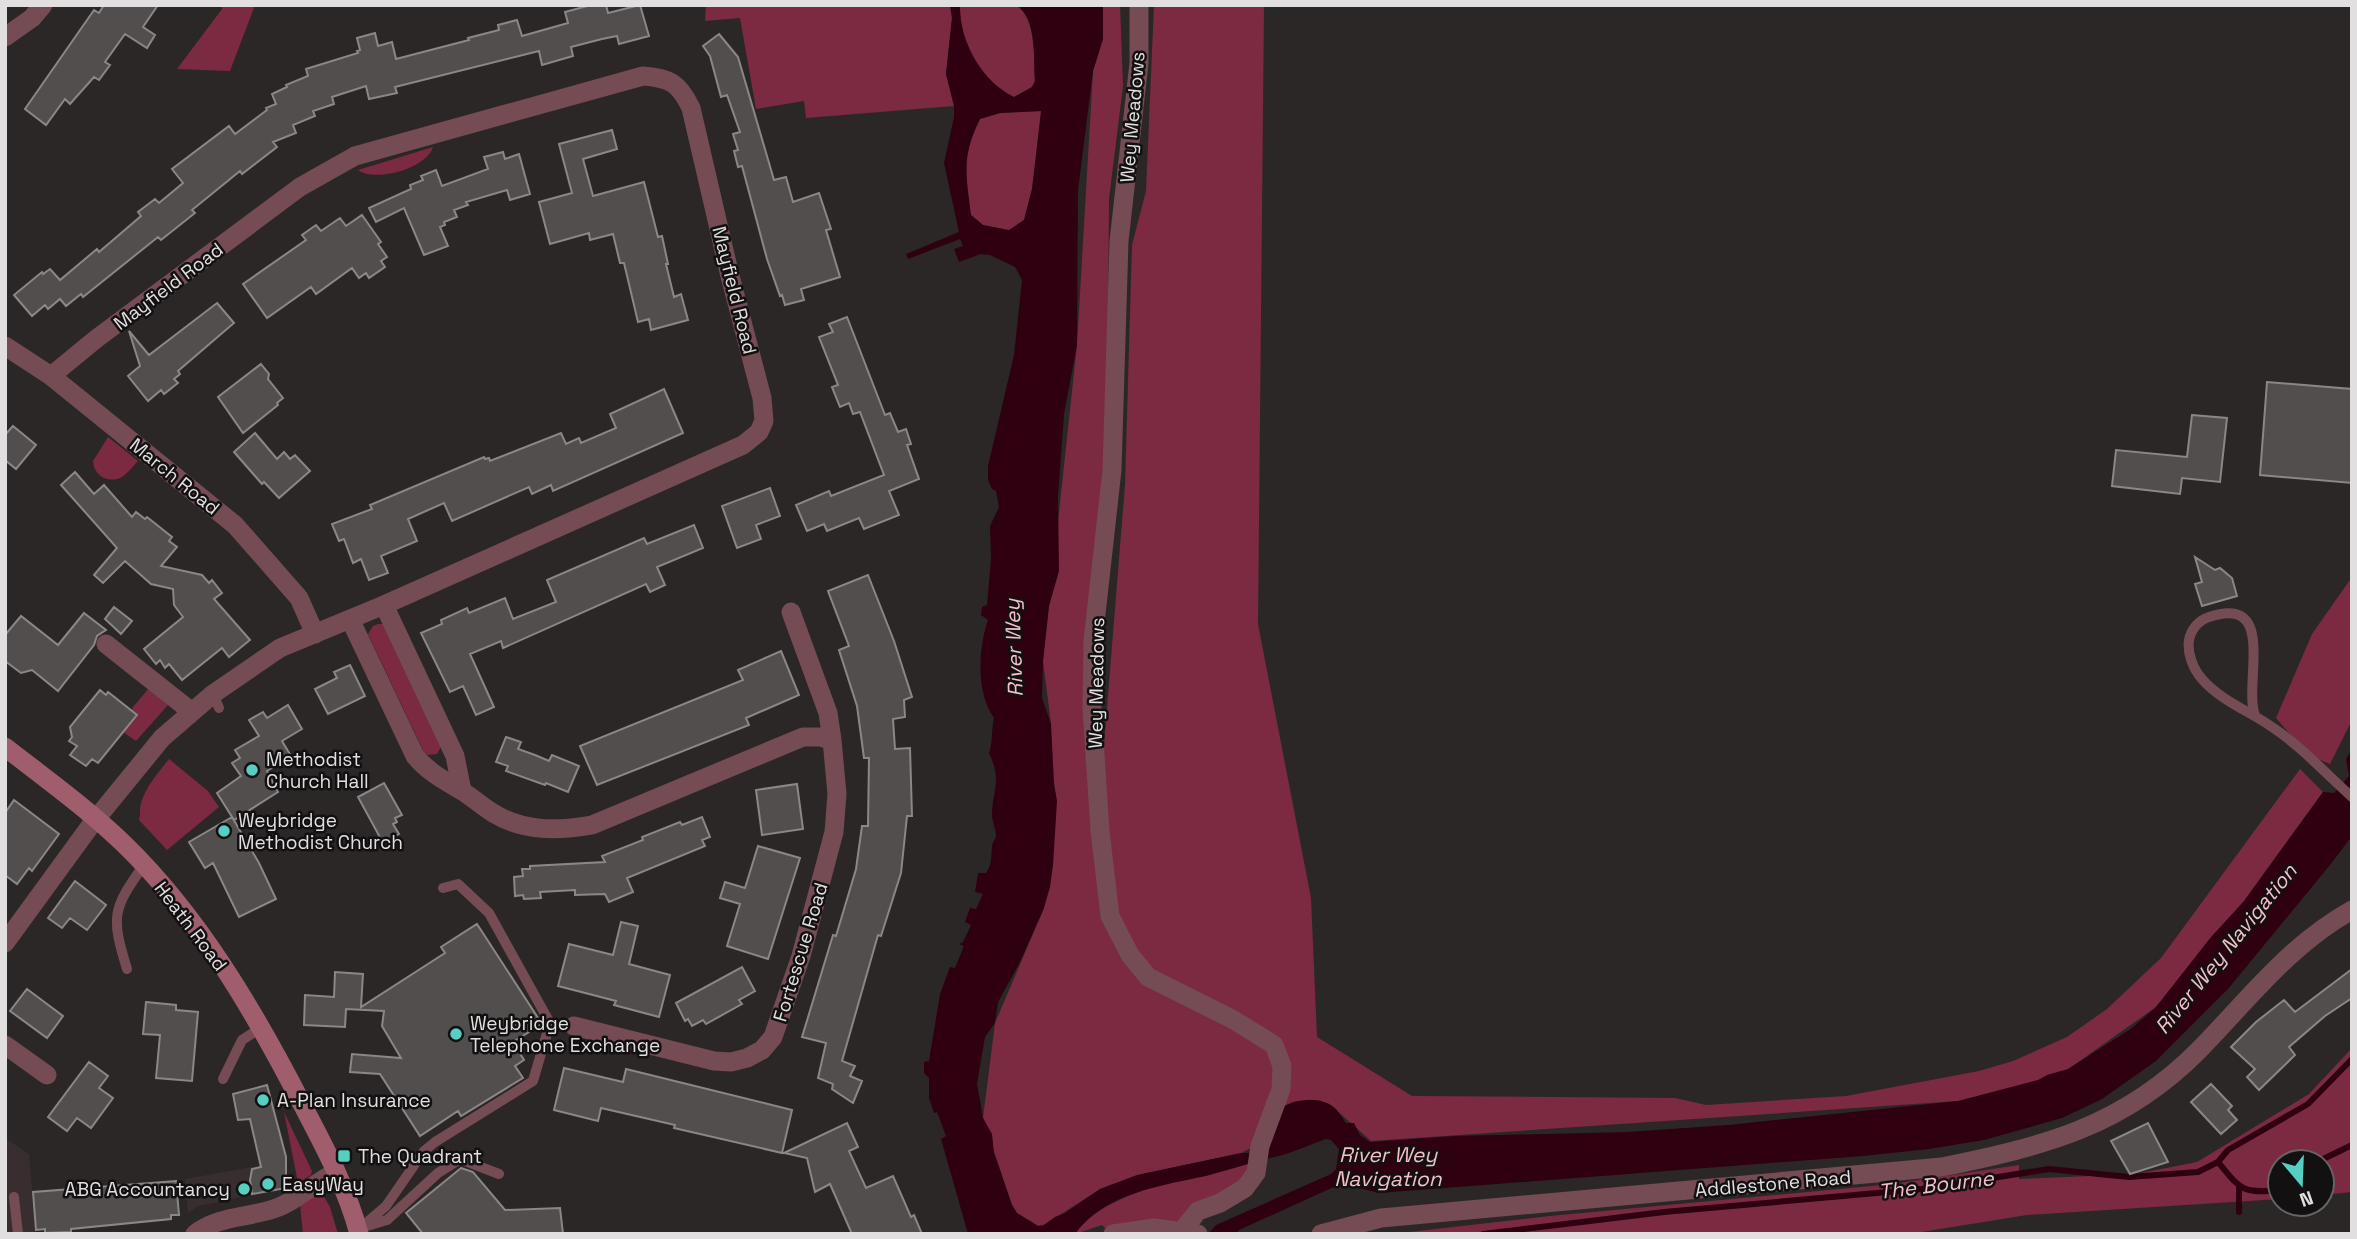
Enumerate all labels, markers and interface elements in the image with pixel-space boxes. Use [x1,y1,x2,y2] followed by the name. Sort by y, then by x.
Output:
[1114,51,1151,184] street label: Wey Meadows
[707,224,762,357] street label: Mayfield Road
[108,237,228,336] street label: Mayfield Road
[125,432,225,520] street label: March Road
[998,597,1029,698] water label: River Wey
[1083,617,1110,749] street label: Wey Meadows
[266,747,369,794] place label: Methodist Church Hall
[244,762,260,778] marker: Methodist Church Hall
[238,808,403,855] place label: Weybridge Methodist Church
[216,823,232,839] marker: Weybridge Methodist Church
[2149,857,2303,1039] water label: River Wey Navigation
[149,876,232,976] street label: Heath Road
[767,879,834,1025] street label: Fortescue Road
[470,1011,660,1058] place label: Weybridge Telephone Exchange
[448,1026,464,1042] marker: Weybridge Telephone Exchange
[277,1088,431,1113] place label: A-Plan Insurance
[255,1092,271,1108] marker: A-Plan Insurance
[1334,1141,1443,1192] water label: River Wey Navigation
[358,1144,482,1169] place label: The Quadrant
[336,1148,352,1164] marker: The Quadrant
[2266,1148,2336,1218] north arrow
[1694,1164,1852,1203] street label: Addlestone Road
[1877,1164,1997,1205] water label: The Bourne
[282,1172,364,1197] place label: EasyWay
[260,1176,276,1192] marker: EasyWay
[65,1177,230,1202] place label: ABG Accountancy
[236,1181,252,1197] marker: ABG Accountancy
[2296,1185,2316,1212] text: N

